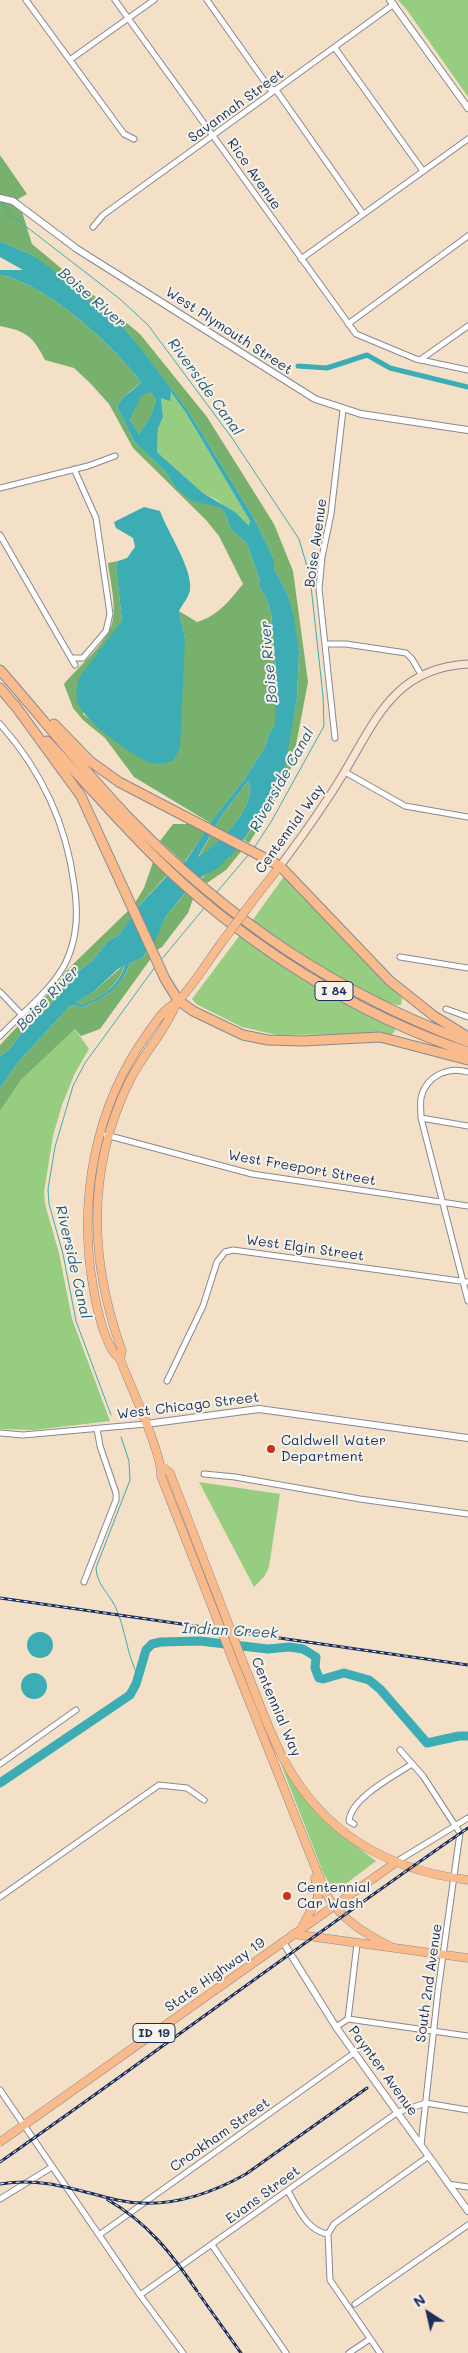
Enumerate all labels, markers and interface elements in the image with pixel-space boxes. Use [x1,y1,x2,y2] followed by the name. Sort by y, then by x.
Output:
[185,66,287,146] street label: Savannah Street
[223,135,285,213] street label: Rice Avenue
[55,264,129,332] water label: Boise River
[162,284,296,378] street label: West Plymouth Street
[164,335,246,439] water label: Riverside Canal
[301,497,331,589] street label: Boise Avenue
[256,620,282,704] water label: Boise River
[246,725,318,835] water label: Riverside Canal
[252,781,328,877] street label: Centennial Way
[13,962,83,1034] water label: Boise River
[315,981,353,1000] road number: I 84
[227,1147,377,1189] street label: West Freeport Street
[51,1204,95,1320] water label: Riverside Canal
[245,1231,365,1265] street label: West Elgin Street
[116,1389,260,1423] street label: West Chicago Street
[281,1433,386,1465] place label: Caldwell Water Department
[265,1443,277,1455] marker: Caldwell Water Department
[181,1619,279,1643] water label: Indian Creek
[248,1655,304,1759] street label: Centennial Way
[297,1880,370,1912] place label: Centennial Car Wash
[281,1890,293,1902] marker: Centennial Car Wash
[412,1923,446,2043] street label: South 2nd Avenue
[162,1934,268,2016] street label: State Highway 19
[345,2023,421,2119] street label: Paynter Avenue
[133,2024,175,2042] road number: ID 19
[167,2094,273,2176] street label: Crookham Street
[223,2162,303,2228] street label: Evans Street
[403,2288,453,2338] north arrow
[409,2289,429,2311] text: N

